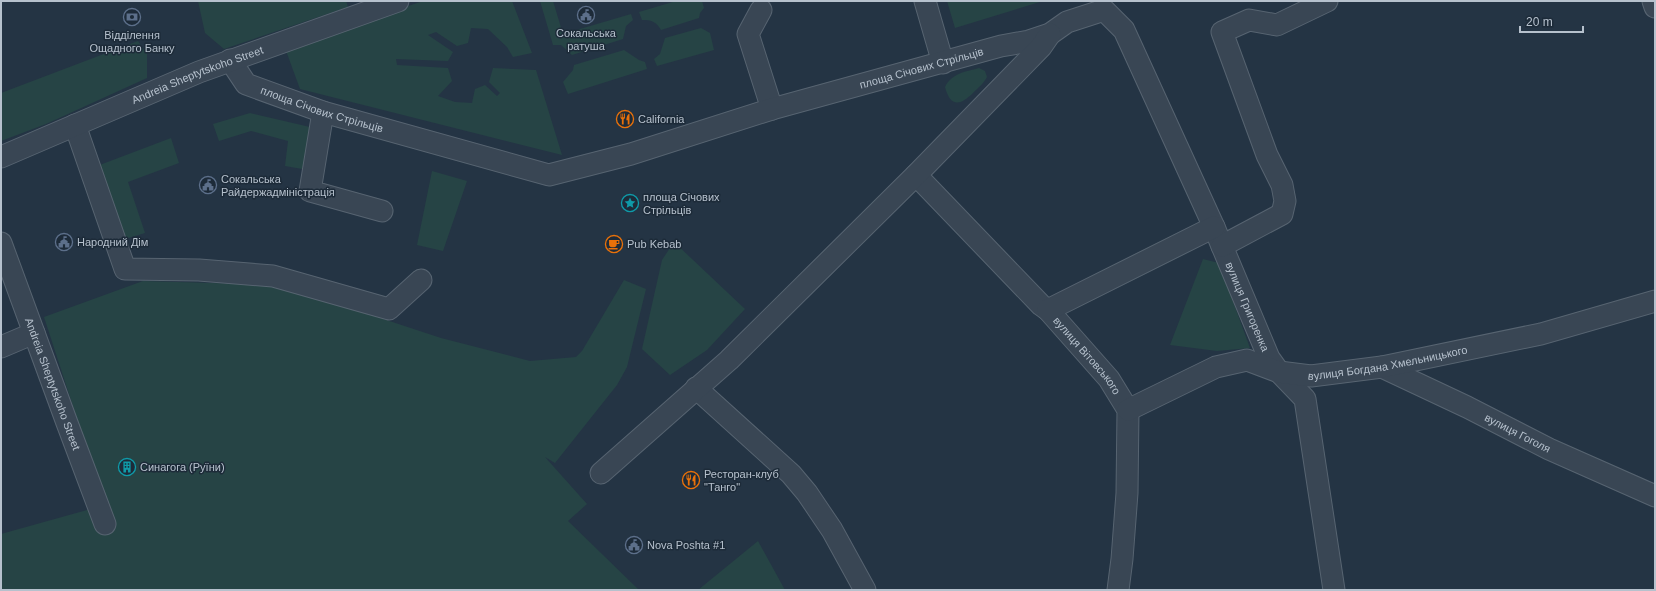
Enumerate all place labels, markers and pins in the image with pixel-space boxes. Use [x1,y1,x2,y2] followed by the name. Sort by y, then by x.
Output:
[576,5,596,25] public building icon: Сокальська ратуша
[122,7,142,27] bank icon: Відділення Ощадного Банку
[556,27,617,52] place label: Сокальська ратуша
[89,29,175,54] place label: Відділення Ощадного Банку
[615,109,635,129] restaurant icon: California
[638,113,685,125] place label: California
[221,173,335,198] place label: Сокальська Райдержадміністрація
[198,175,218,195] public building icon: Сокальська Райдержадміністрація
[643,191,720,216] place label: площа Січових Стрільців
[620,193,640,213] place icon: площа Січових Стрільців
[54,232,74,252] public building icon: Народний Дім
[604,234,624,254] cafe icon: Pub Kebab
[77,236,148,248] place label: Народний Дім
[627,238,681,250] place label: Pub Kebab
[117,457,137,477] building icon: Синагога (Руїни)
[140,461,225,473] place label: Синагога (Руїни)
[704,468,779,493] place label: Ресторан-клуб "Танго"
[681,470,701,490] restaurant icon: Ресторан-клуб "Танго"
[624,535,644,555] public building icon: Nova Poshta #1
[647,539,725,551] place label: Nova Poshta #1

